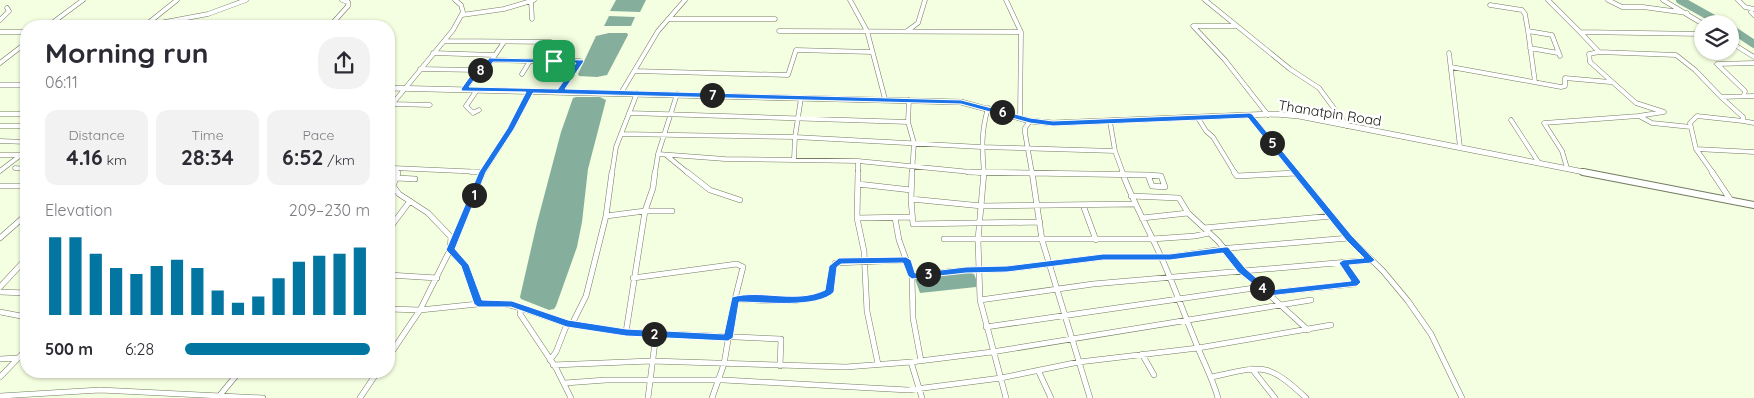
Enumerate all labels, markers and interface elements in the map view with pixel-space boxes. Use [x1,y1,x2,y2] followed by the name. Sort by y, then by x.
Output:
[1694,15,1739,60] map controls
[1694,15,1739,60] button: layers
[45,35,209,70] text: Morning run
[318,37,370,89] button: share
[533,40,575,82] pin
[540,47,568,75] icon: arrive
[468,58,492,82] pin: 8
[477,61,484,79] text: 8
[45,72,78,92] text: 06:11
[700,82,724,108] pin: 7
[709,86,716,104] text: 7
[1277,96,1383,130] street label: Thanatpin Road
[990,100,1014,124] pin: 6
[999,103,1006,121] text: 6
[68,126,125,144] text: Distance
[191,126,224,144] text: Time
[303,126,334,144] text: Pace
[1260,130,1284,156] pin: 5
[1268,134,1277,152] text: 5
[66,144,103,170] text: 4.16
[181,144,234,170] text: 28:34
[282,144,324,170] text: 6:52
[103,151,127,169] text: km
[324,151,355,169] text: /km
[462,182,486,208] pin: 1
[472,186,477,204] text: 1
[45,200,112,220] text: Elevation
[289,200,370,220] text: 209–230 m
[916,262,940,286] pin: 3
[925,265,932,283] text: 3
[1250,276,1274,300] pin: 4
[1258,279,1267,297] text: 4
[642,322,666,346] pin: 2
[651,325,658,343] text: 2
[45,339,93,359] text: 500 m
[125,339,154,359] text: 6:28

